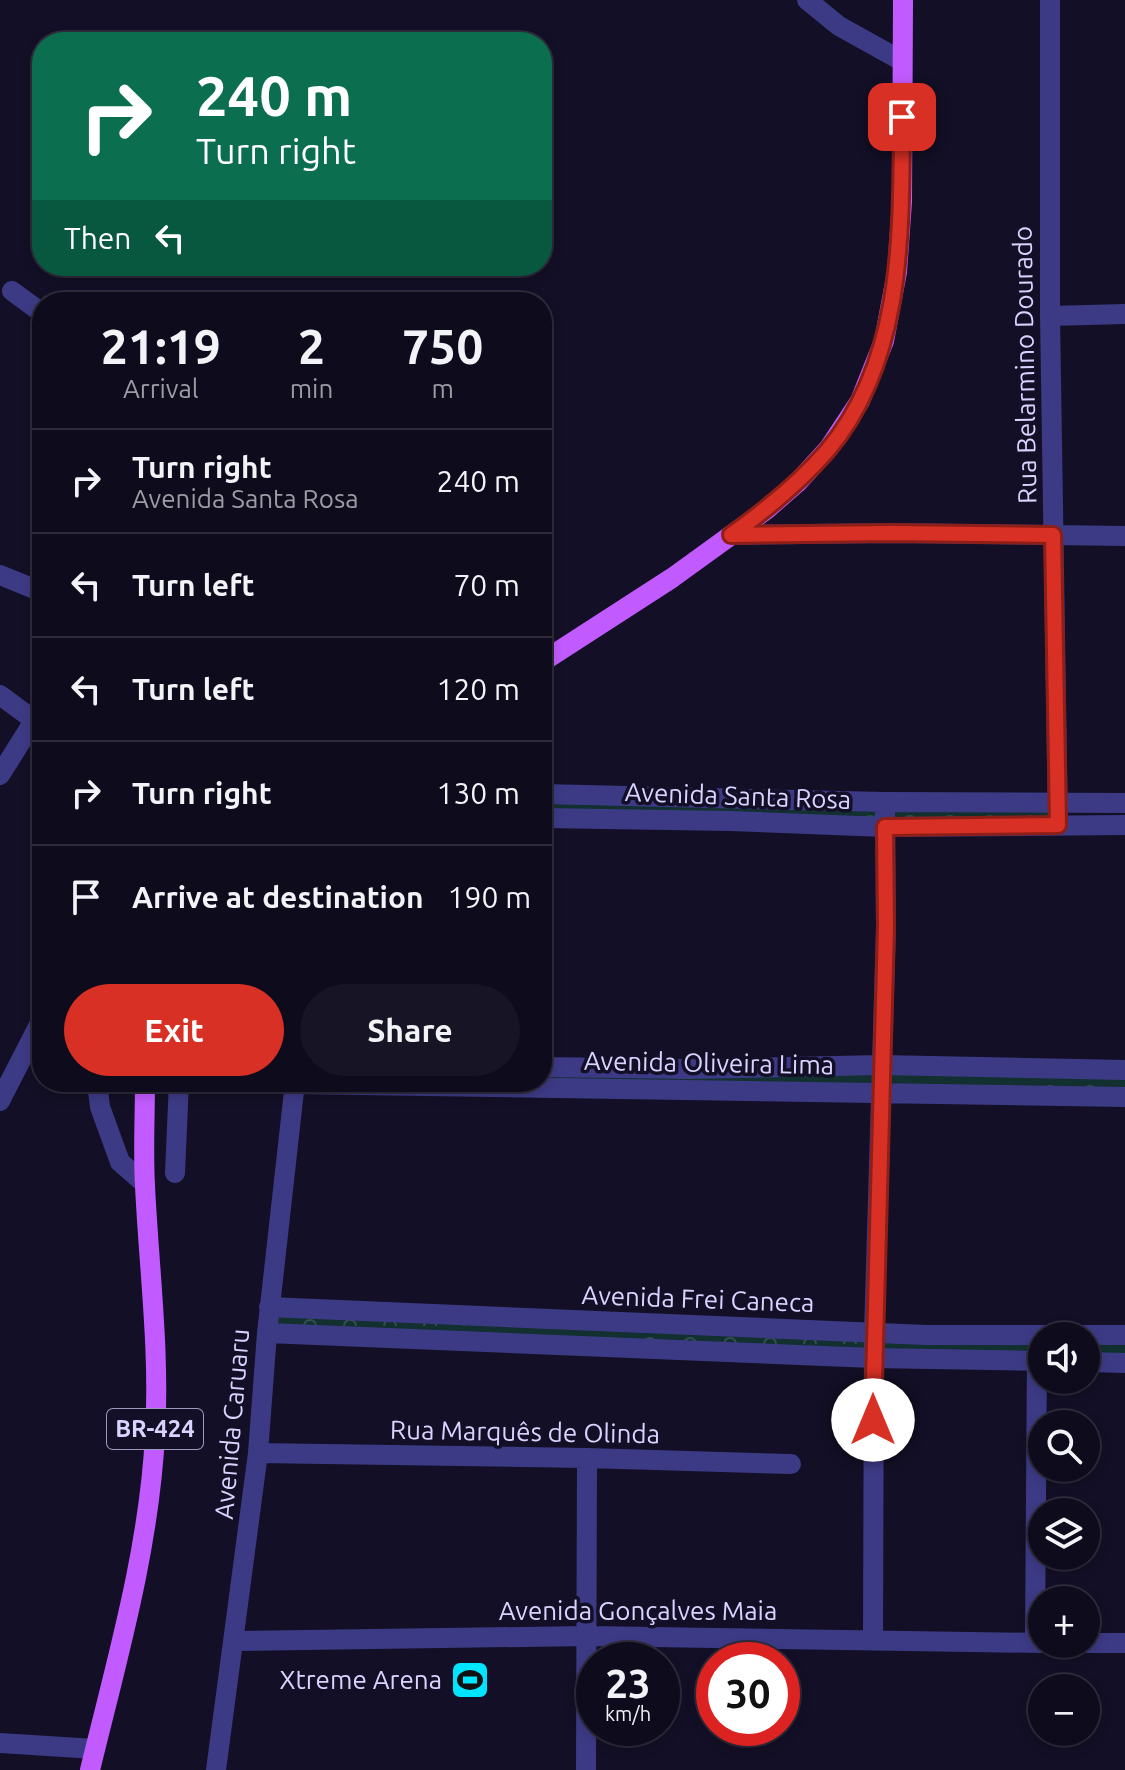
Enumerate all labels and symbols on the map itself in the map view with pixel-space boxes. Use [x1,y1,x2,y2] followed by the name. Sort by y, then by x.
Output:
[868,83,936,151] pin
[1008,226,1041,504] street label: Rua Belarmino Dourado
[624,777,852,814] street label: Avenida Santa Rosa
[584,1046,834,1079] street label: Avenida Oliveira Lima
[581,1280,815,1317] street label: Avenida Frei Caneca
[209,1327,254,1521] street label: Avenida Caruaru
[831,1378,915,1462] position arrow
[107,1409,203,1449] road number: BR-424
[390,1415,660,1448] street label: Rua Marquês de Olinda
[499,1596,777,1625] street label: Avenida Gonçalves Maia
[696,1642,800,1746] speed limit sign: 30
[449,1659,491,1701] sports icon: Xtreme Arena
[280,1665,442,1694] place label: Xtreme Arena

